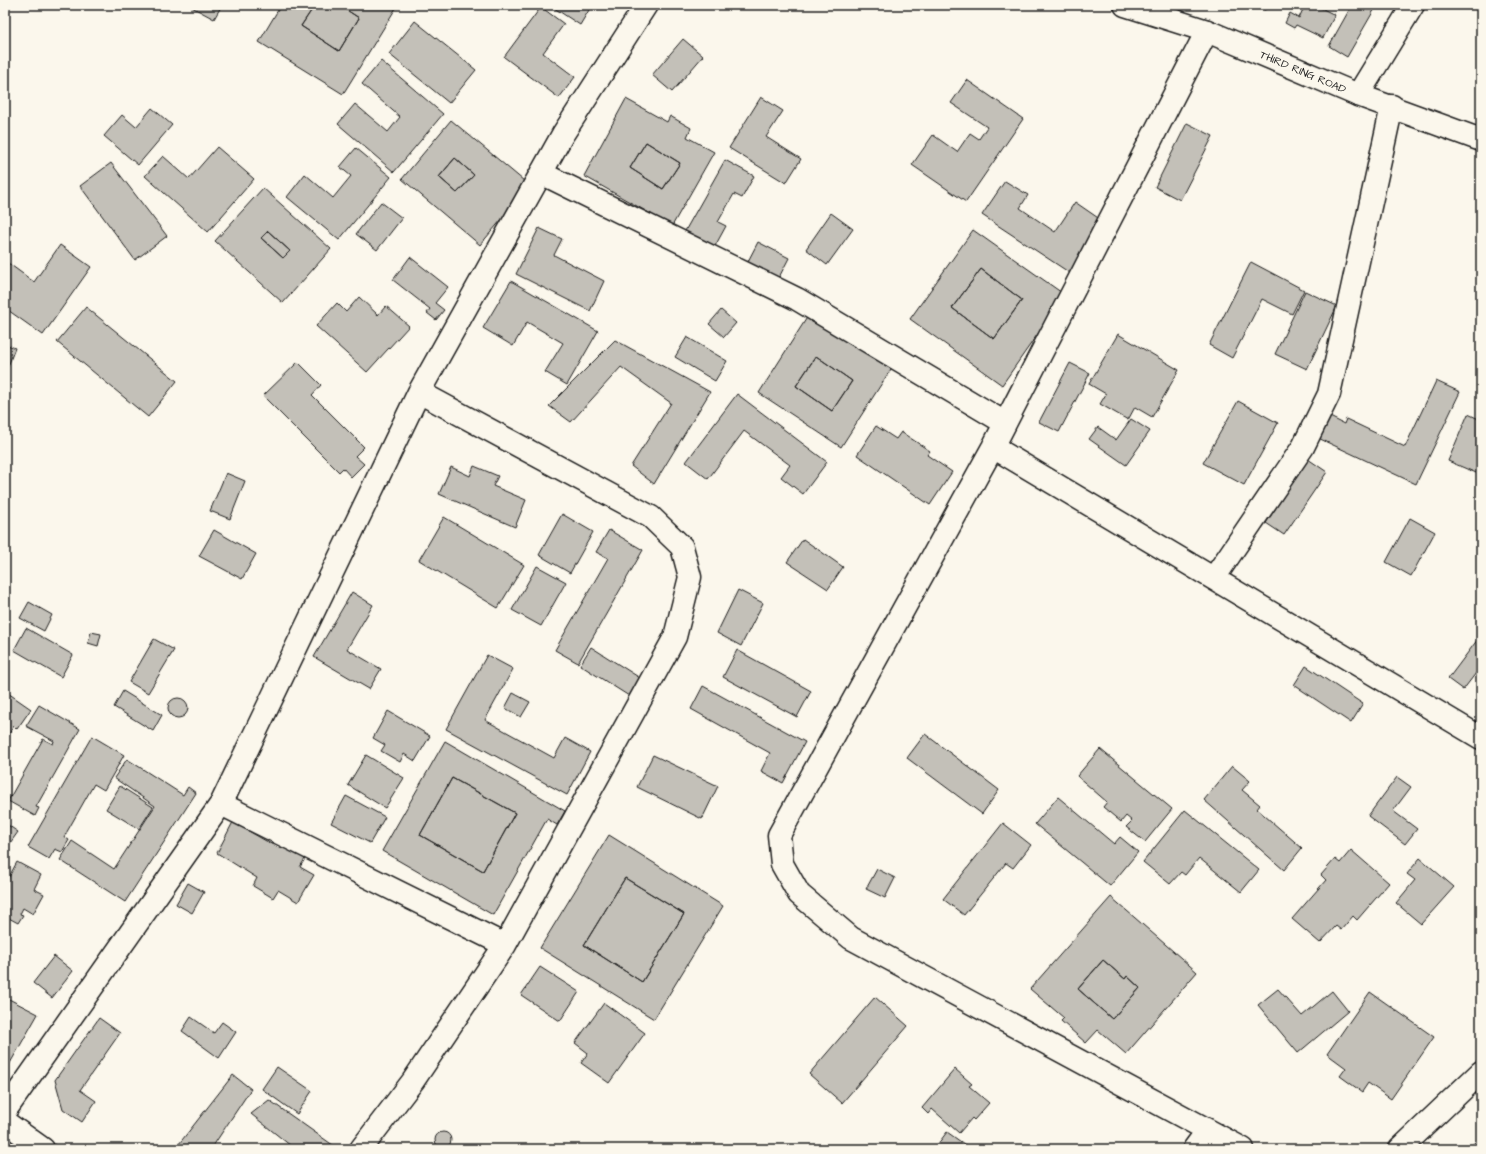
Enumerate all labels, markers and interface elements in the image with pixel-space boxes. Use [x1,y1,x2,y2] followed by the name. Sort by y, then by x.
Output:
[1258,47,1348,97] street label: THIRD RING ROAD

